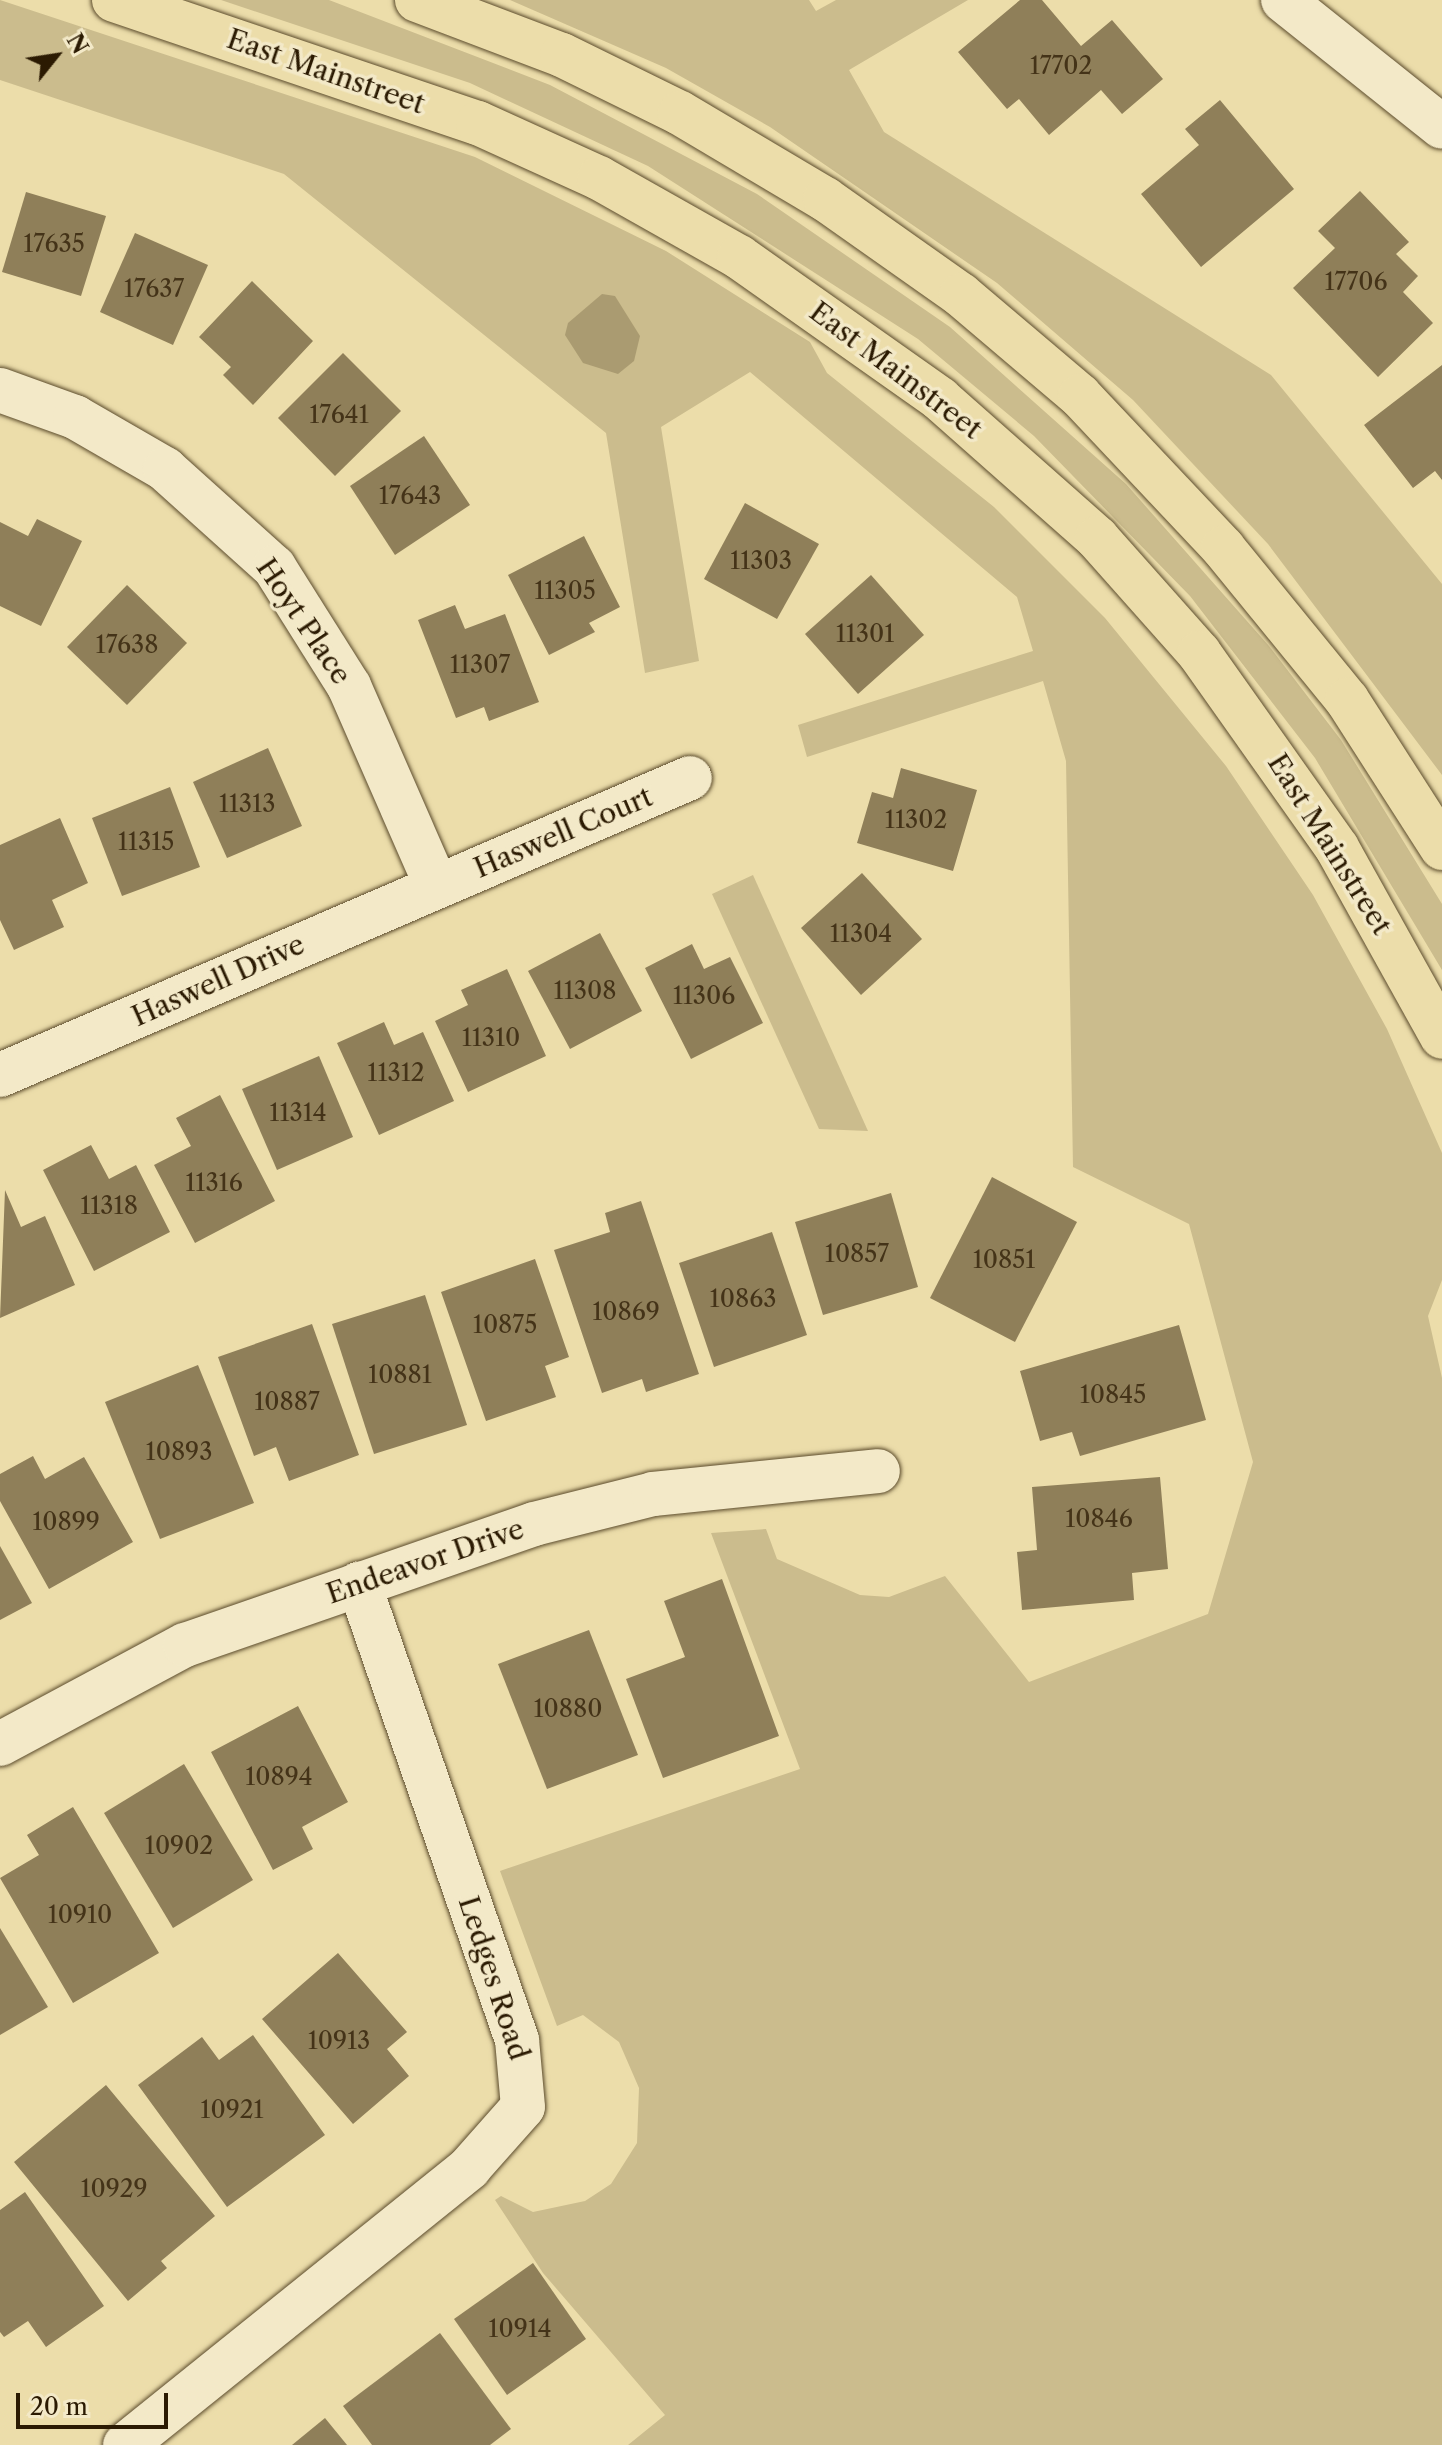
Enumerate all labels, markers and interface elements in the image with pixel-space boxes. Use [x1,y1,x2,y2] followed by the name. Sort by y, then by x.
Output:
[16,16,96,96] north arrow
[223,21,429,121] street label: East Mainstreet
[61,29,94,59] text: N
[1030,52,1092,80] house number: 17702
[23,230,85,258] house number: 17635
[1325,268,1387,296] house number: 17706
[124,275,184,303] house number: 17637
[803,294,989,446] street label: East Mainstreet
[309,401,369,429] house number: 17641
[379,482,441,510] house number: 17643
[730,547,792,575] house number: 11303
[250,552,358,690] street label: Hoyt Place
[534,577,596,605] house number: 11305
[836,620,894,648] house number: 11301
[96,631,158,659] house number: 17638
[450,651,510,679] house number: 11307
[1261,747,1399,941] street label: East Mainstreet
[469,779,657,885] street label: Haswell Court
[219,790,275,818] house number: 11313
[885,806,947,834] house number: 11302
[118,828,174,856] house number: 11315
[830,920,892,948] house number: 11304
[126,927,310,1033] street label: Haswell Drive
[554,977,616,1005] house number: 11308
[673,982,735,1010] house number: 11306
[462,1024,520,1052] house number: 11310
[367,1059,425,1087] house number: 11312
[269,1099,327,1127] house number: 11314
[185,1169,243,1197] house number: 11316
[80,1192,138,1220] house number: 11318
[825,1240,889,1268] house number: 10857
[973,1246,1035,1274] house number: 10851
[710,1285,776,1313] house number: 10863
[592,1298,660,1326] house number: 10869
[473,1311,537,1339] house number: 10875
[368,1361,432,1389] house number: 10881
[1080,1381,1146,1409] house number: 10845
[254,1388,320,1416] house number: 10887
[146,1438,212,1466] house number: 10893
[1065,1505,1133,1533] house number: 10846
[32,1508,100,1536] house number: 10899
[322,1511,528,1611] street label: Endeavor Drive
[534,1695,602,1723] house number: 10880
[245,1763,313,1791] house number: 10894
[145,1832,213,1860] house number: 10902
[452,1892,536,2064] street label: Ledges Road
[48,1901,112,1929] house number: 10910
[308,2027,370,2055] house number: 10913
[200,2096,264,2124] house number: 10921
[80,2175,148,2203] house number: 10929
[488,2315,552,2343] house number: 10914
[20,2377,172,2427] scale bar
[30,2392,88,2421] text: 20 m

